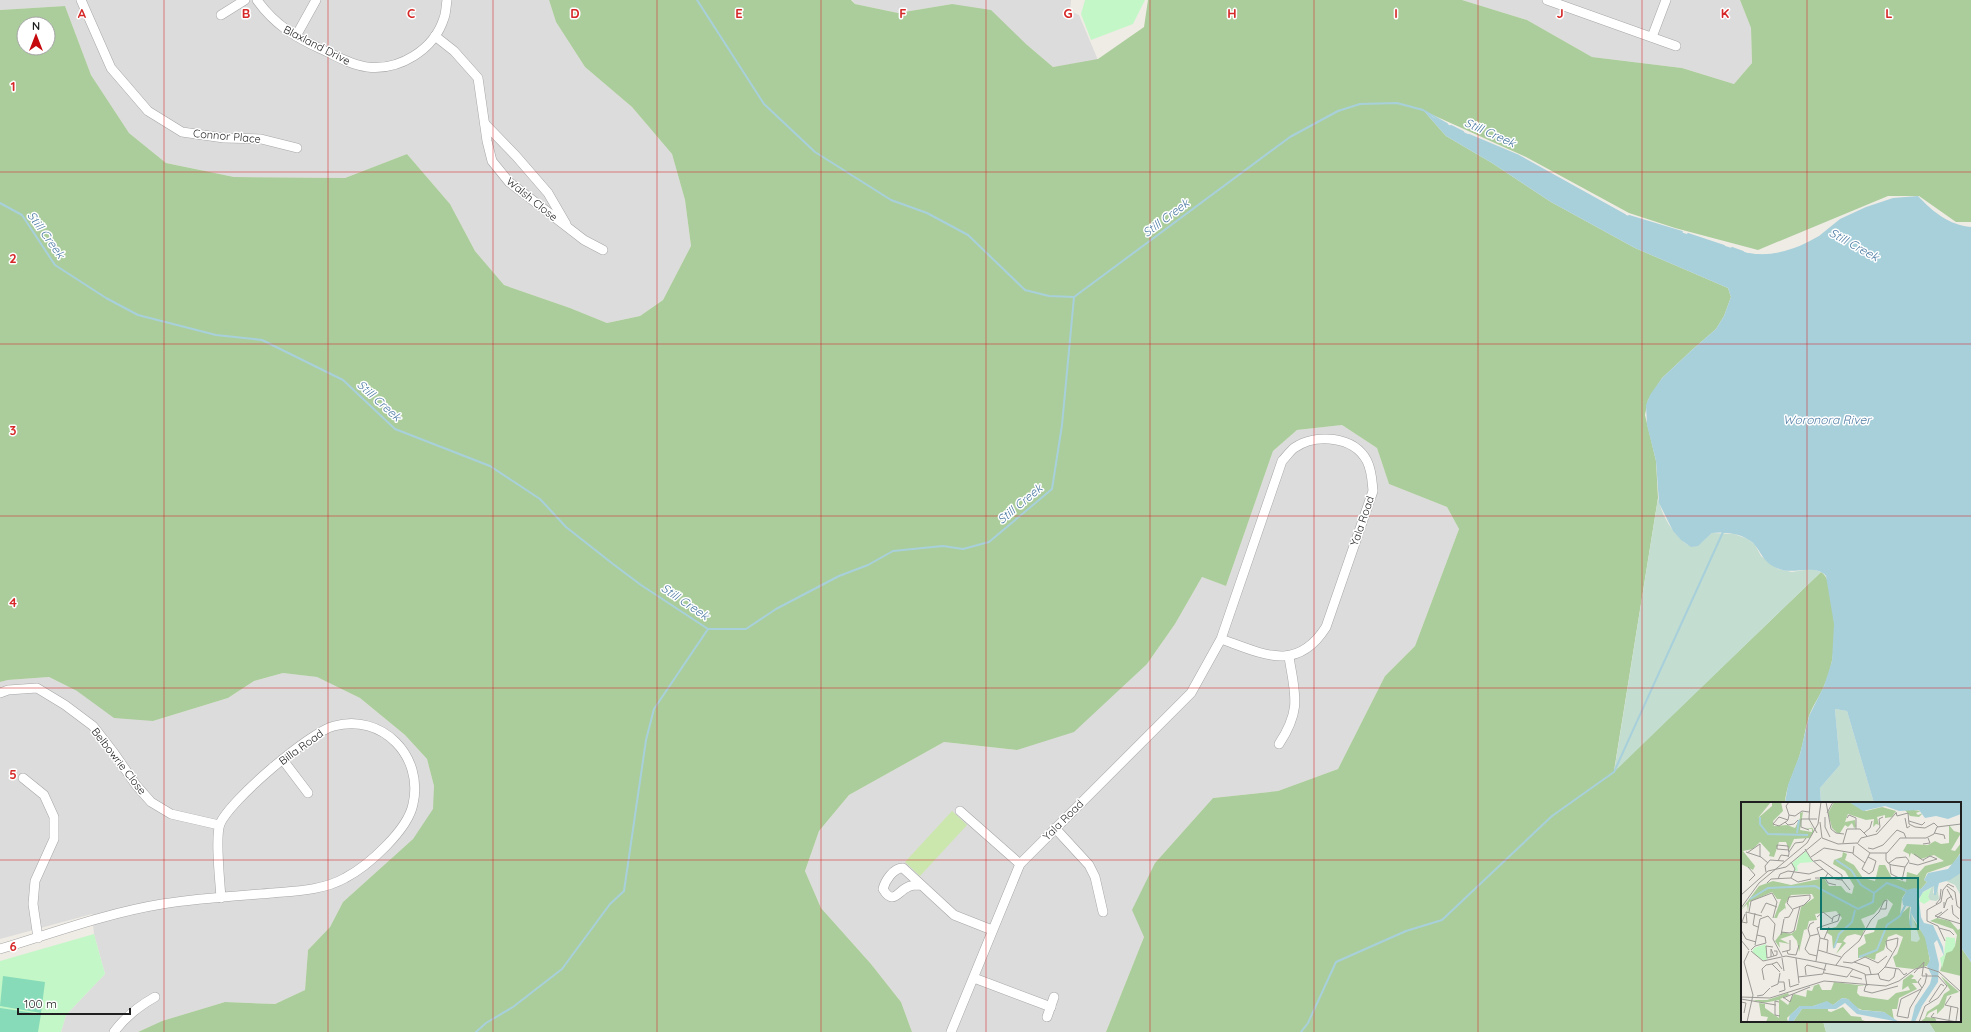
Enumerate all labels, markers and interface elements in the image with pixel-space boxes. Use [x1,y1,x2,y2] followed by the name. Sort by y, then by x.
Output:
[78,5,87,21] text: A
[242,5,250,21] text: B
[407,5,415,21] text: C
[570,5,580,21] text: D
[735,5,743,21] text: E
[899,5,907,21] text: F
[1063,5,1073,21] text: G
[1227,5,1237,21] text: H
[1394,5,1398,21] text: I
[1556,5,1564,21] text: J
[1721,5,1730,21] text: K
[1885,5,1893,21] text: L
[16,16,56,56] north arrow
[32,19,40,33] text: N
[281,22,353,68] street label: Blaxland Drive
[10,78,16,94] text: 1
[1462,115,1520,151] water label: Still Creek
[192,126,262,146] street label: Connor Place
[504,174,560,224] street label: Walsh Close
[1139,194,1193,240] water label: Still Creek
[24,208,69,262] water label: Still Creek
[1827,225,1883,265] water label: Still Creek
[9,250,17,266] text: 2
[354,377,406,425] water label: Still Creek
[1783,412,1872,427] water label: Woronora River
[10,422,17,438] text: 3
[994,479,1047,527] water label: Still Creek
[1347,494,1377,548] street label: Yala Road
[659,580,713,624] water label: Still Creek
[9,594,17,610] text: 4
[89,725,149,797] street label: Belbowrie Close
[276,726,326,768] street label: Billa Road
[9,766,17,782] text: 5
[1040,797,1086,843] street label: Yala Road
[1741,802,1961,1022] inset map
[9,938,17,954] text: 6
[18,990,130,1016] scale bar
[24,996,57,1011] text: 100 m

